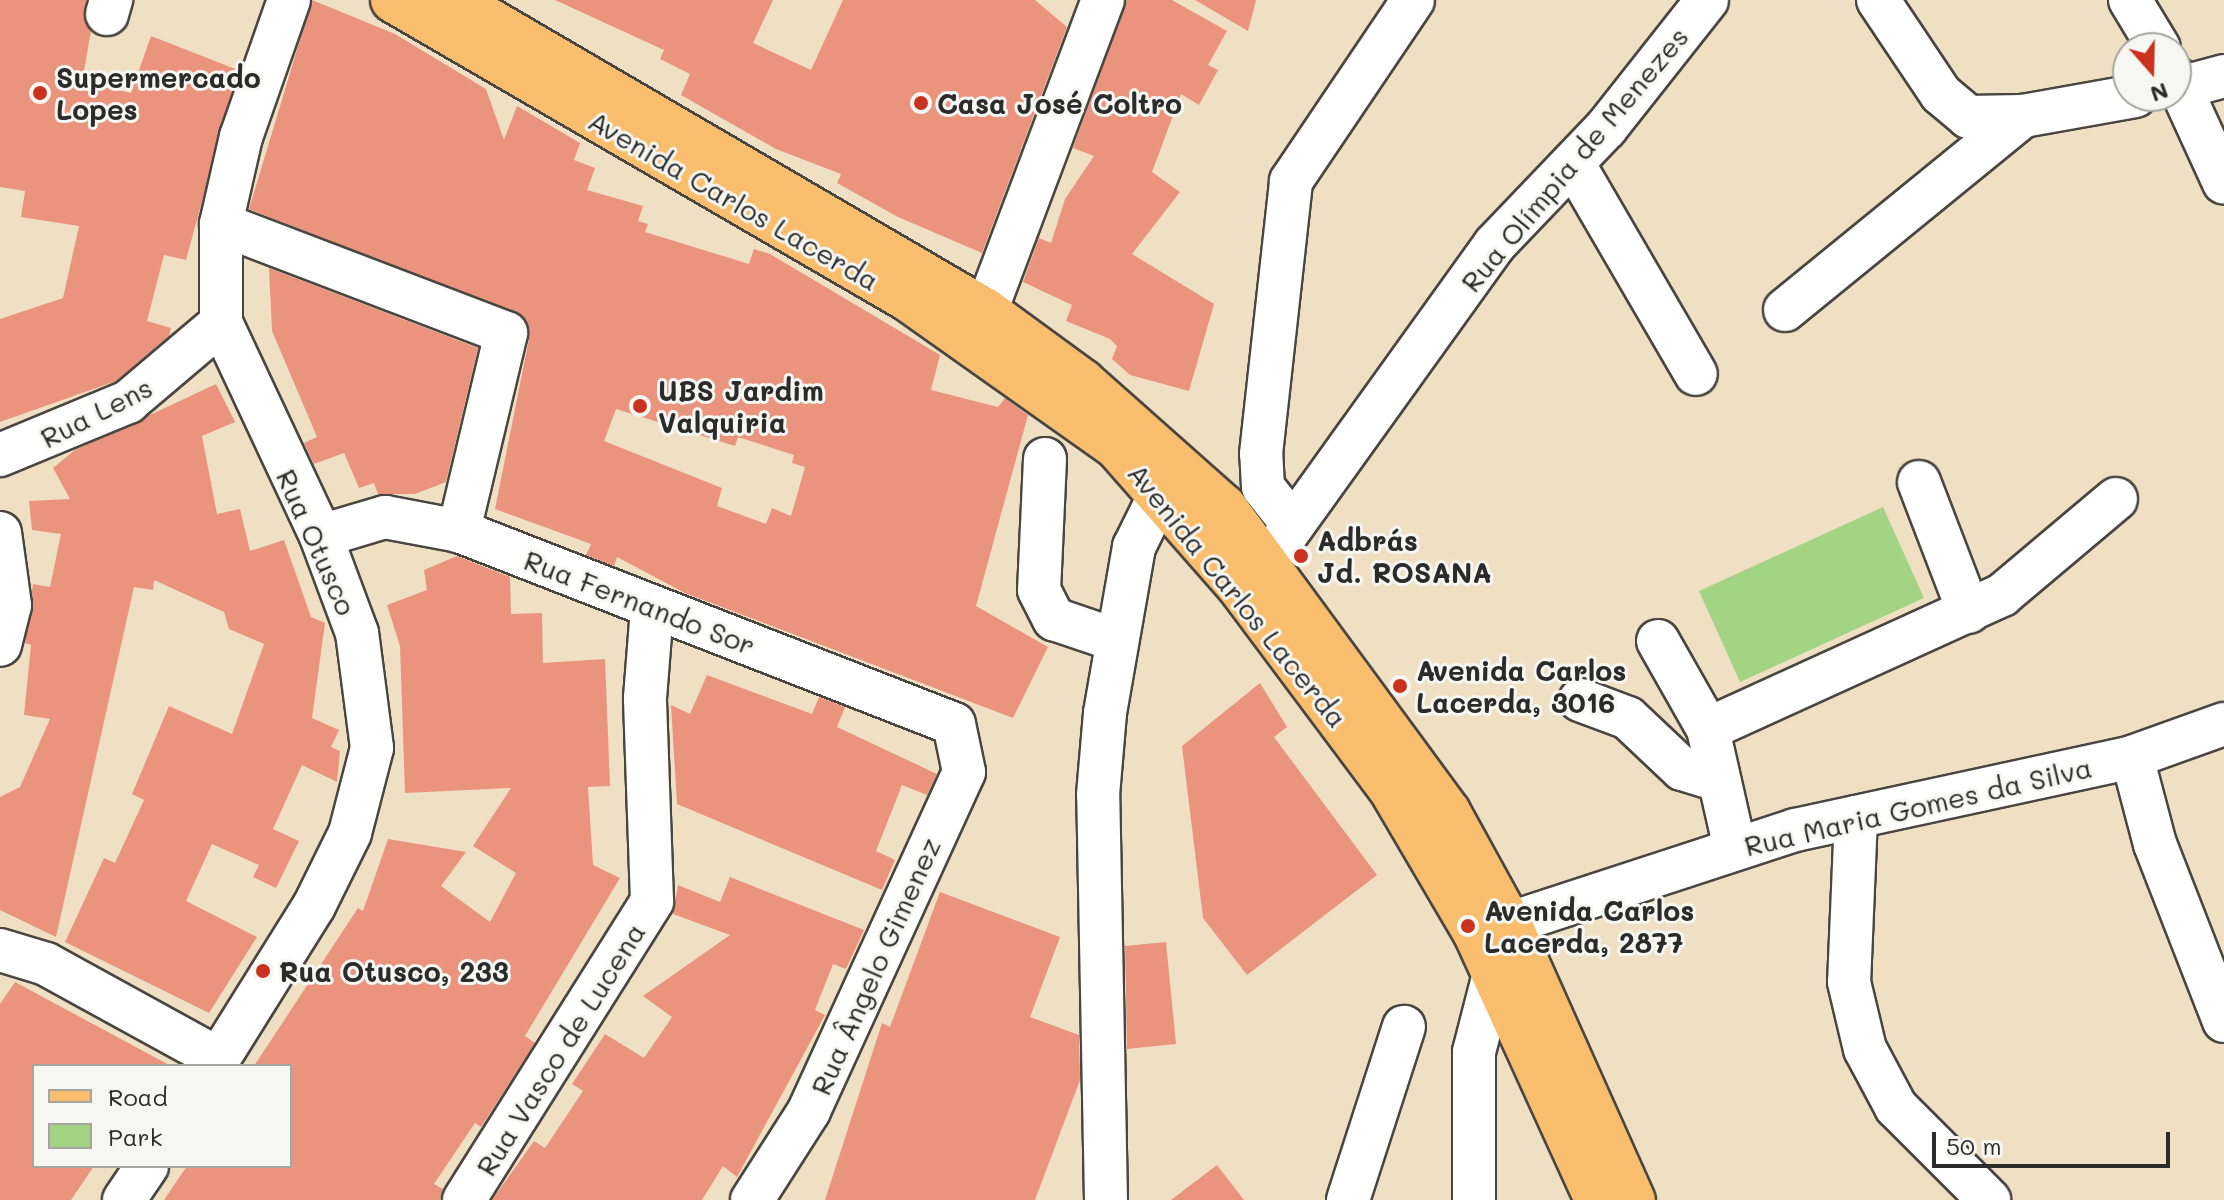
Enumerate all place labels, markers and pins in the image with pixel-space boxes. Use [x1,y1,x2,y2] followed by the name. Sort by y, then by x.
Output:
[56,60,261,126] place label: Supermercado Lopes
[31,84,49,102] marker: Supermercado Lopes
[937,86,1182,120] place label: Casa José Coltro
[912,94,930,112] marker: Casa José Coltro
[658,373,824,439] place label: UBS Jardim Valquiria
[629,395,651,417] marker: UBS Jardim Valquiria
[1317,523,1492,589] place label: Adbrás Jd. ROSANA
[1292,547,1310,565] marker: Adbrás Jd. ROSANA
[1416,653,1626,719] place label: Avenida Carlos Lacerda, 3016
[1391,677,1409,695] marker: Avenida Carlos Lacerda, 3016
[1484,893,1694,959] place label: Avenida Carlos Lacerda, 2877
[1459,917,1477,935] marker: Avenida Carlos Lacerda, 2877
[279,954,509,988] place label: Rua Otusco, 233
[254,962,272,980] marker: Rua Otusco, 233

